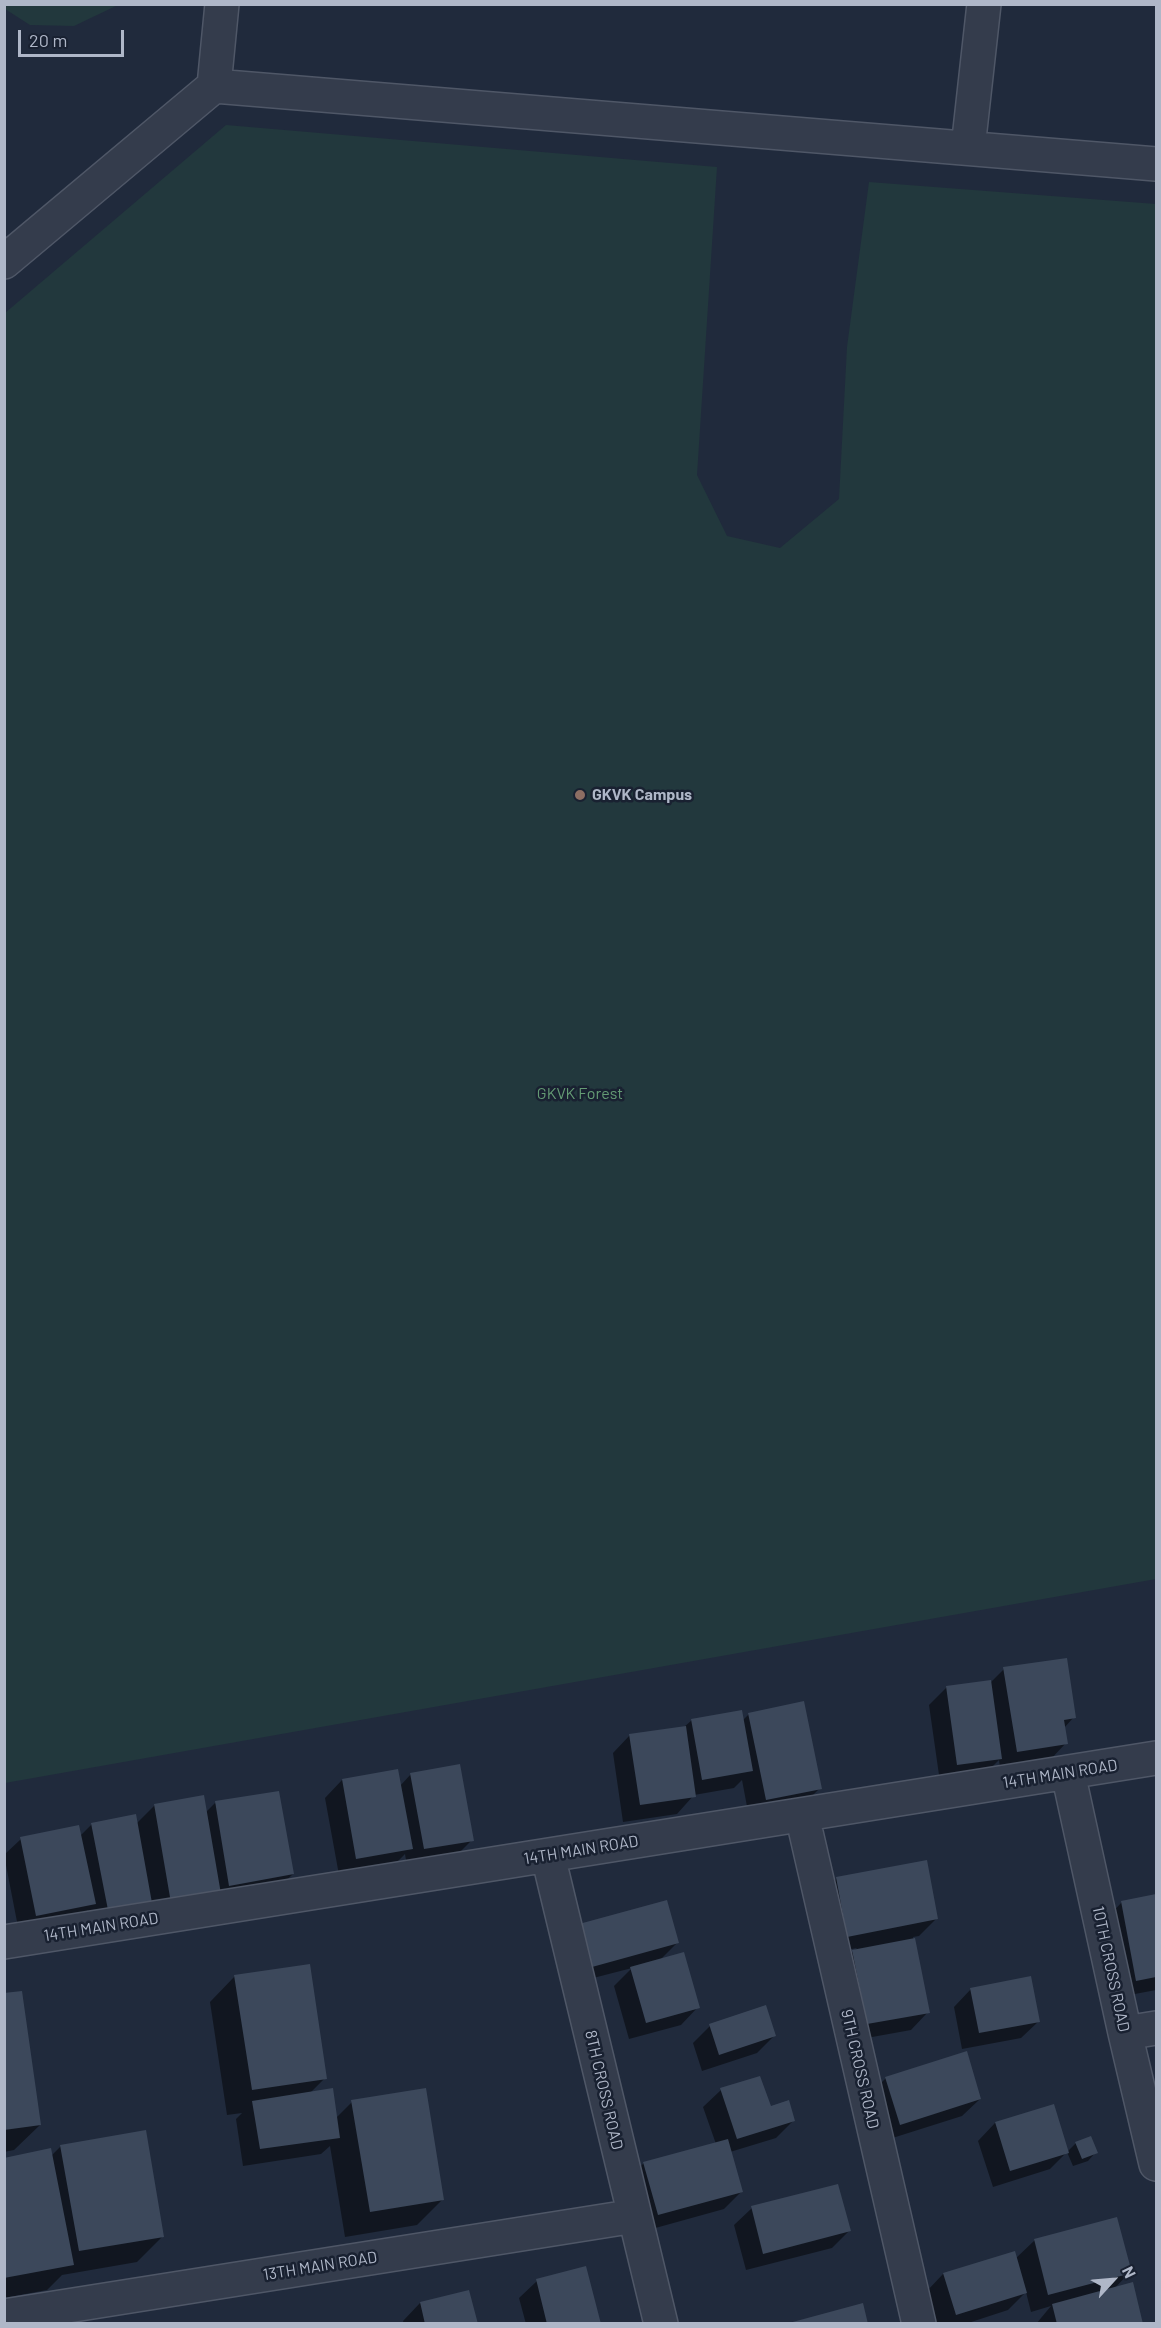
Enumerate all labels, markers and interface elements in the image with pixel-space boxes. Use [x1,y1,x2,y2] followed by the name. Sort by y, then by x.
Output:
[21,18,128,56] scale bar
[29,29,67,51] text: 20 m
[592,785,692,805] place label: GKVK Campus
[573,788,587,802] marker: GKVK Campus
[537,1084,623,1104] park label: GKVK Forest
[1001,1755,1119,1793] street label: 14TH MAIN ROAD
[522,1831,640,1869] street label: 14TH MAIN ROAD
[1088,1904,1134,2034] street label: 10TH CROSS ROAD
[42,1908,160,1946] street label: 14TH MAIN ROAD
[837,2008,883,2130] street label: 9TH CROSS ROAD
[581,2029,627,2151] street label: 8TH CROSS ROAD
[262,2248,378,2284] street label: 13TH MAIN ROAD
[1083,2250,1143,2310] north arrow
[1119,2263,1140,2281] text: N

